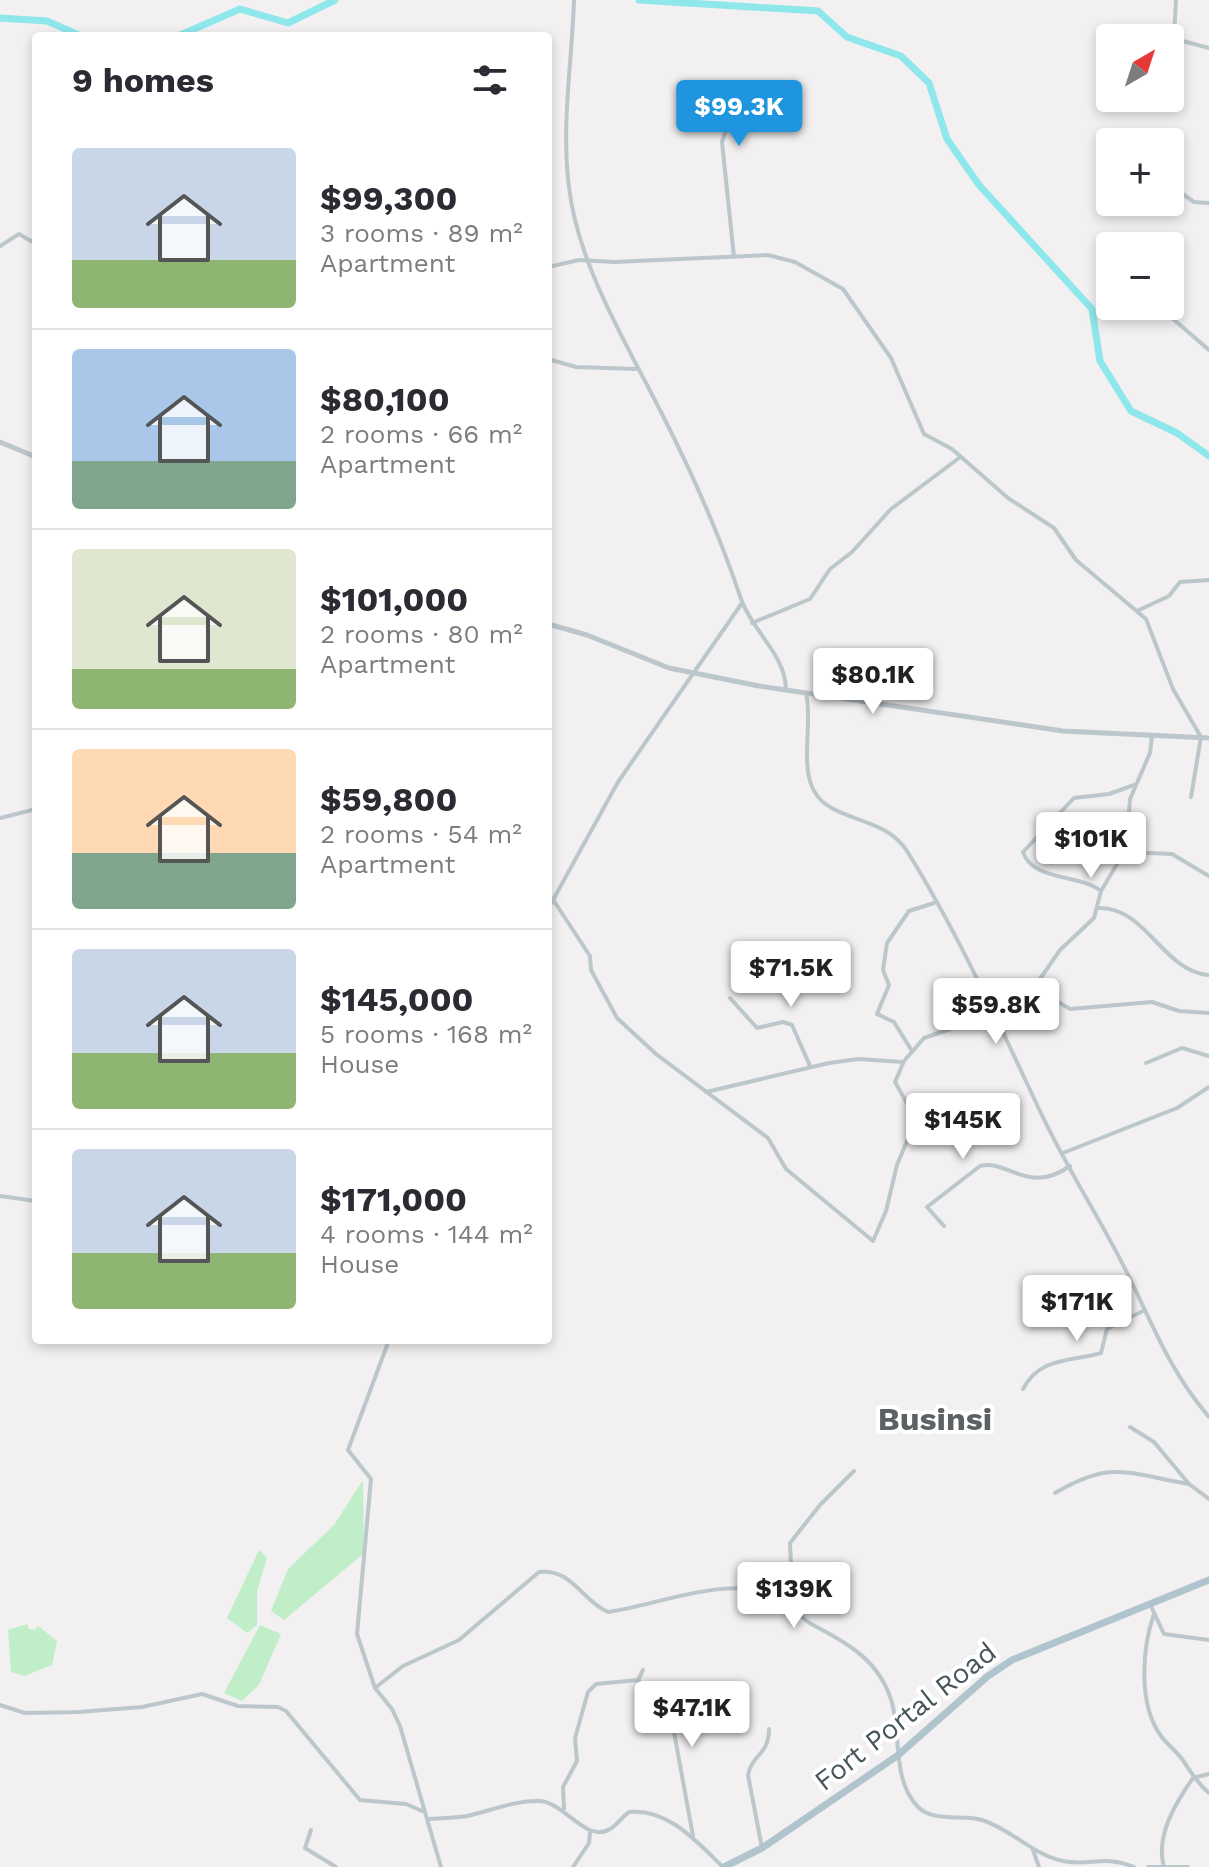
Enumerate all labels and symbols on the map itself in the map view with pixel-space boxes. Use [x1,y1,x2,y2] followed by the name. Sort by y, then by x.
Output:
[1096,24,1184,112] north arrow
[674,80,804,148] pin: $99.3K
[808,648,938,716] pin: $80.1K
[1035,812,1147,880] pin: $101K
[726,941,856,1009] pin: $71.5K
[931,978,1061,1046] pin: $59.8K
[907,1093,1019,1161] pin: $145K
[1021,1275,1133,1343] pin: $171K
[878,1400,992,1438] district label: Businsi
[738,1562,850,1630] pin: $139K
[808,1635,1003,1798] street label: Fort Portal Road
[627,1681,757,1749] pin: $47.1K

